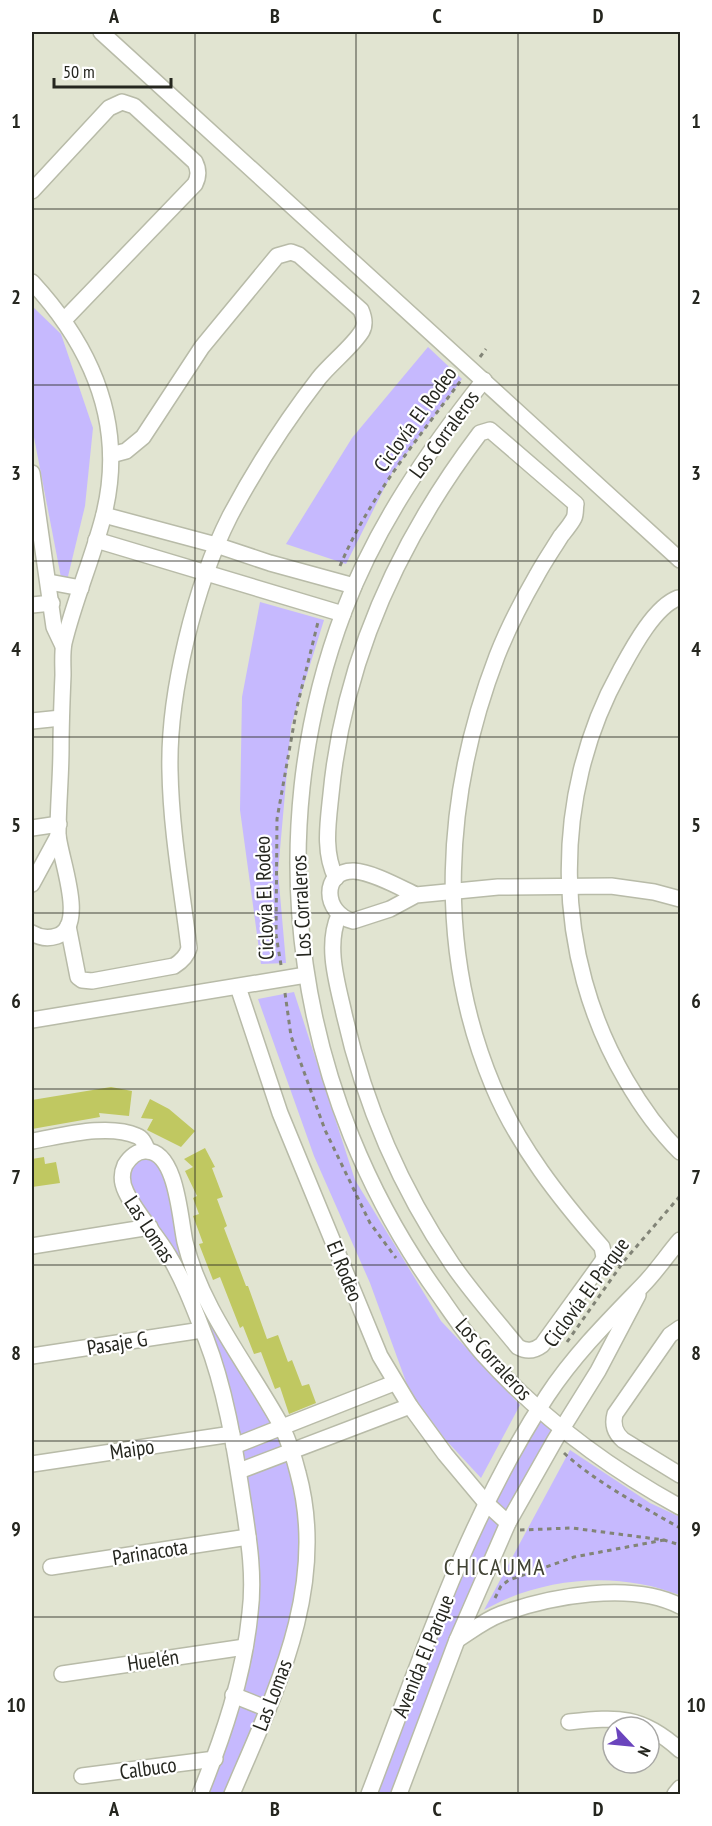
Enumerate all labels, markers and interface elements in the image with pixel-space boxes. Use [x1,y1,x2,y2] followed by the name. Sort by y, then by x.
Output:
[108,3,120,29] text: A
[270,3,280,29] text: B
[432,3,442,29] text: C
[593,3,604,29] text: D
[54,51,171,89] scale bar
[63,60,95,83] text: 50 m
[11,108,21,134] text: 1
[691,108,701,134] text: 1
[11,284,21,310] text: 2
[691,284,701,310] text: 2
[368,361,462,477] street label: Ciclovía El Rodeo
[403,385,485,483] street label: Los Corraleros
[11,460,21,486] text: 3
[691,460,701,486] text: 3
[11,636,21,662] text: 4
[691,636,701,662] text: 4
[11,812,21,838] text: 5
[691,812,701,838] text: 5
[248,835,280,961] street label: Ciclovía El Rodeo
[285,854,317,958] street label: Los Corraleros
[11,988,21,1014] text: 6
[691,988,701,1014] text: 6
[11,1164,21,1190] text: 7
[691,1164,701,1190] text: 7
[118,1190,182,1268] street label: Las Lomas
[537,1232,635,1352] street label: Ciclovía El Parque
[321,1237,369,1305] street label: El Rodeo
[450,1312,538,1406] street label: Los Corraleros
[85,1325,149,1361] street label: Pasaje G
[11,1340,21,1366] text: 8
[691,1340,701,1366] text: 8
[108,1433,156,1465] street label: Maipo
[11,1516,21,1542] text: 9
[691,1516,701,1542] text: 9
[111,1533,189,1571] street label: Parinacota
[444,1551,546,1582] district label: CHICAUMA
[386,1591,460,1721] street label: Avenida El Parque
[125,1643,181,1677] street label: Huelén
[246,1655,298,1735] street label: Las Lomas
[6,1692,26,1718] text: 10
[686,1692,706,1718] text: 10
[601,1715,661,1775] north arrow
[634,1743,655,1760] text: N
[118,1751,178,1785] street label: Calbuco
[108,1796,120,1822] text: A
[270,1796,280,1822] text: B
[432,1796,442,1822] text: C
[593,1796,604,1822] text: D

